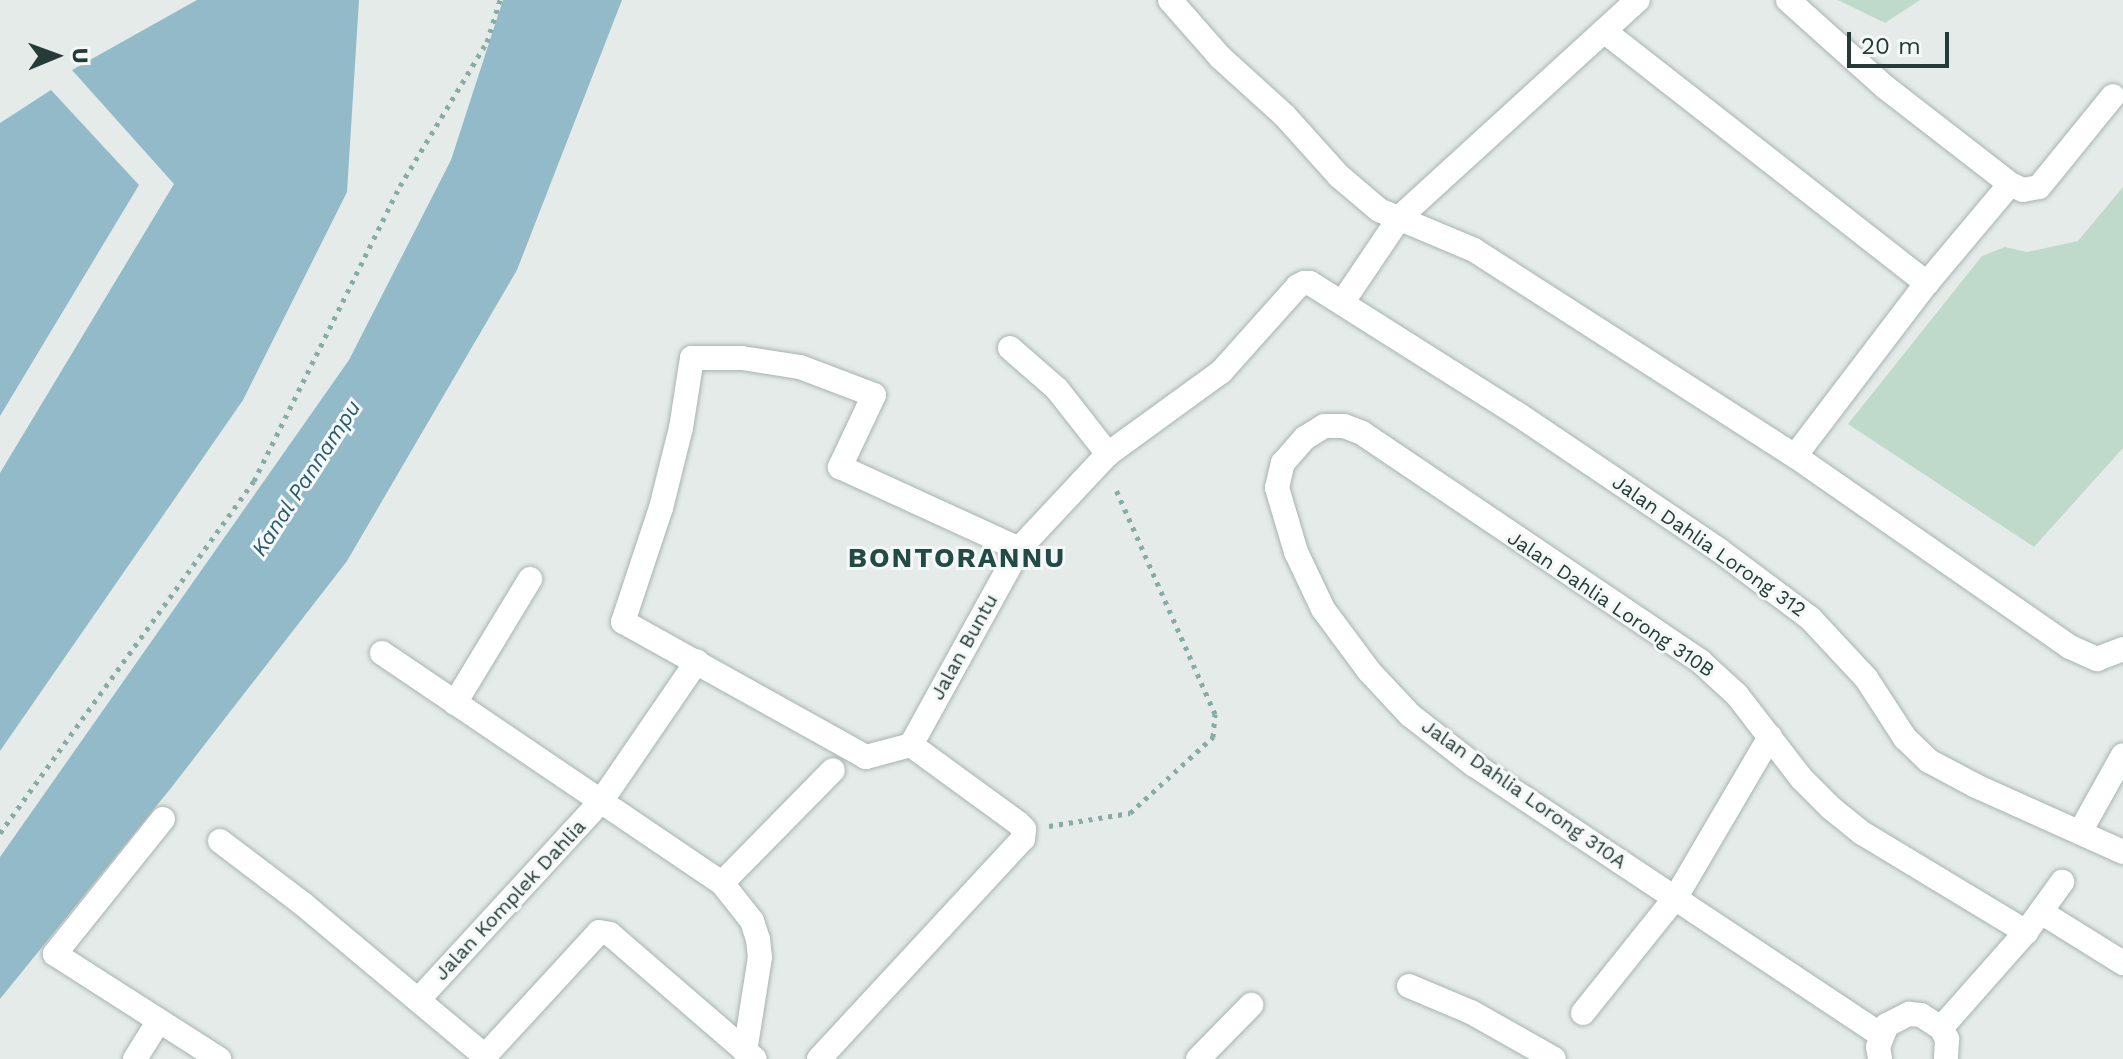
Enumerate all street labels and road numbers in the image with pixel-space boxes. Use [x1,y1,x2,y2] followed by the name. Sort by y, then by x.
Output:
[1607,470,1811,622] street label: Jalan Dahlia Lorong 312
[1503,526,1719,682] street label: Jalan Dahlia Lorong 310B
[925,590,1003,704] street label: Jalan Buntu
[1417,714,1631,874] street label: Jalan Dahlia Lorong 310A
[429,814,591,986] street label: Jalan Komplek Dahlia

